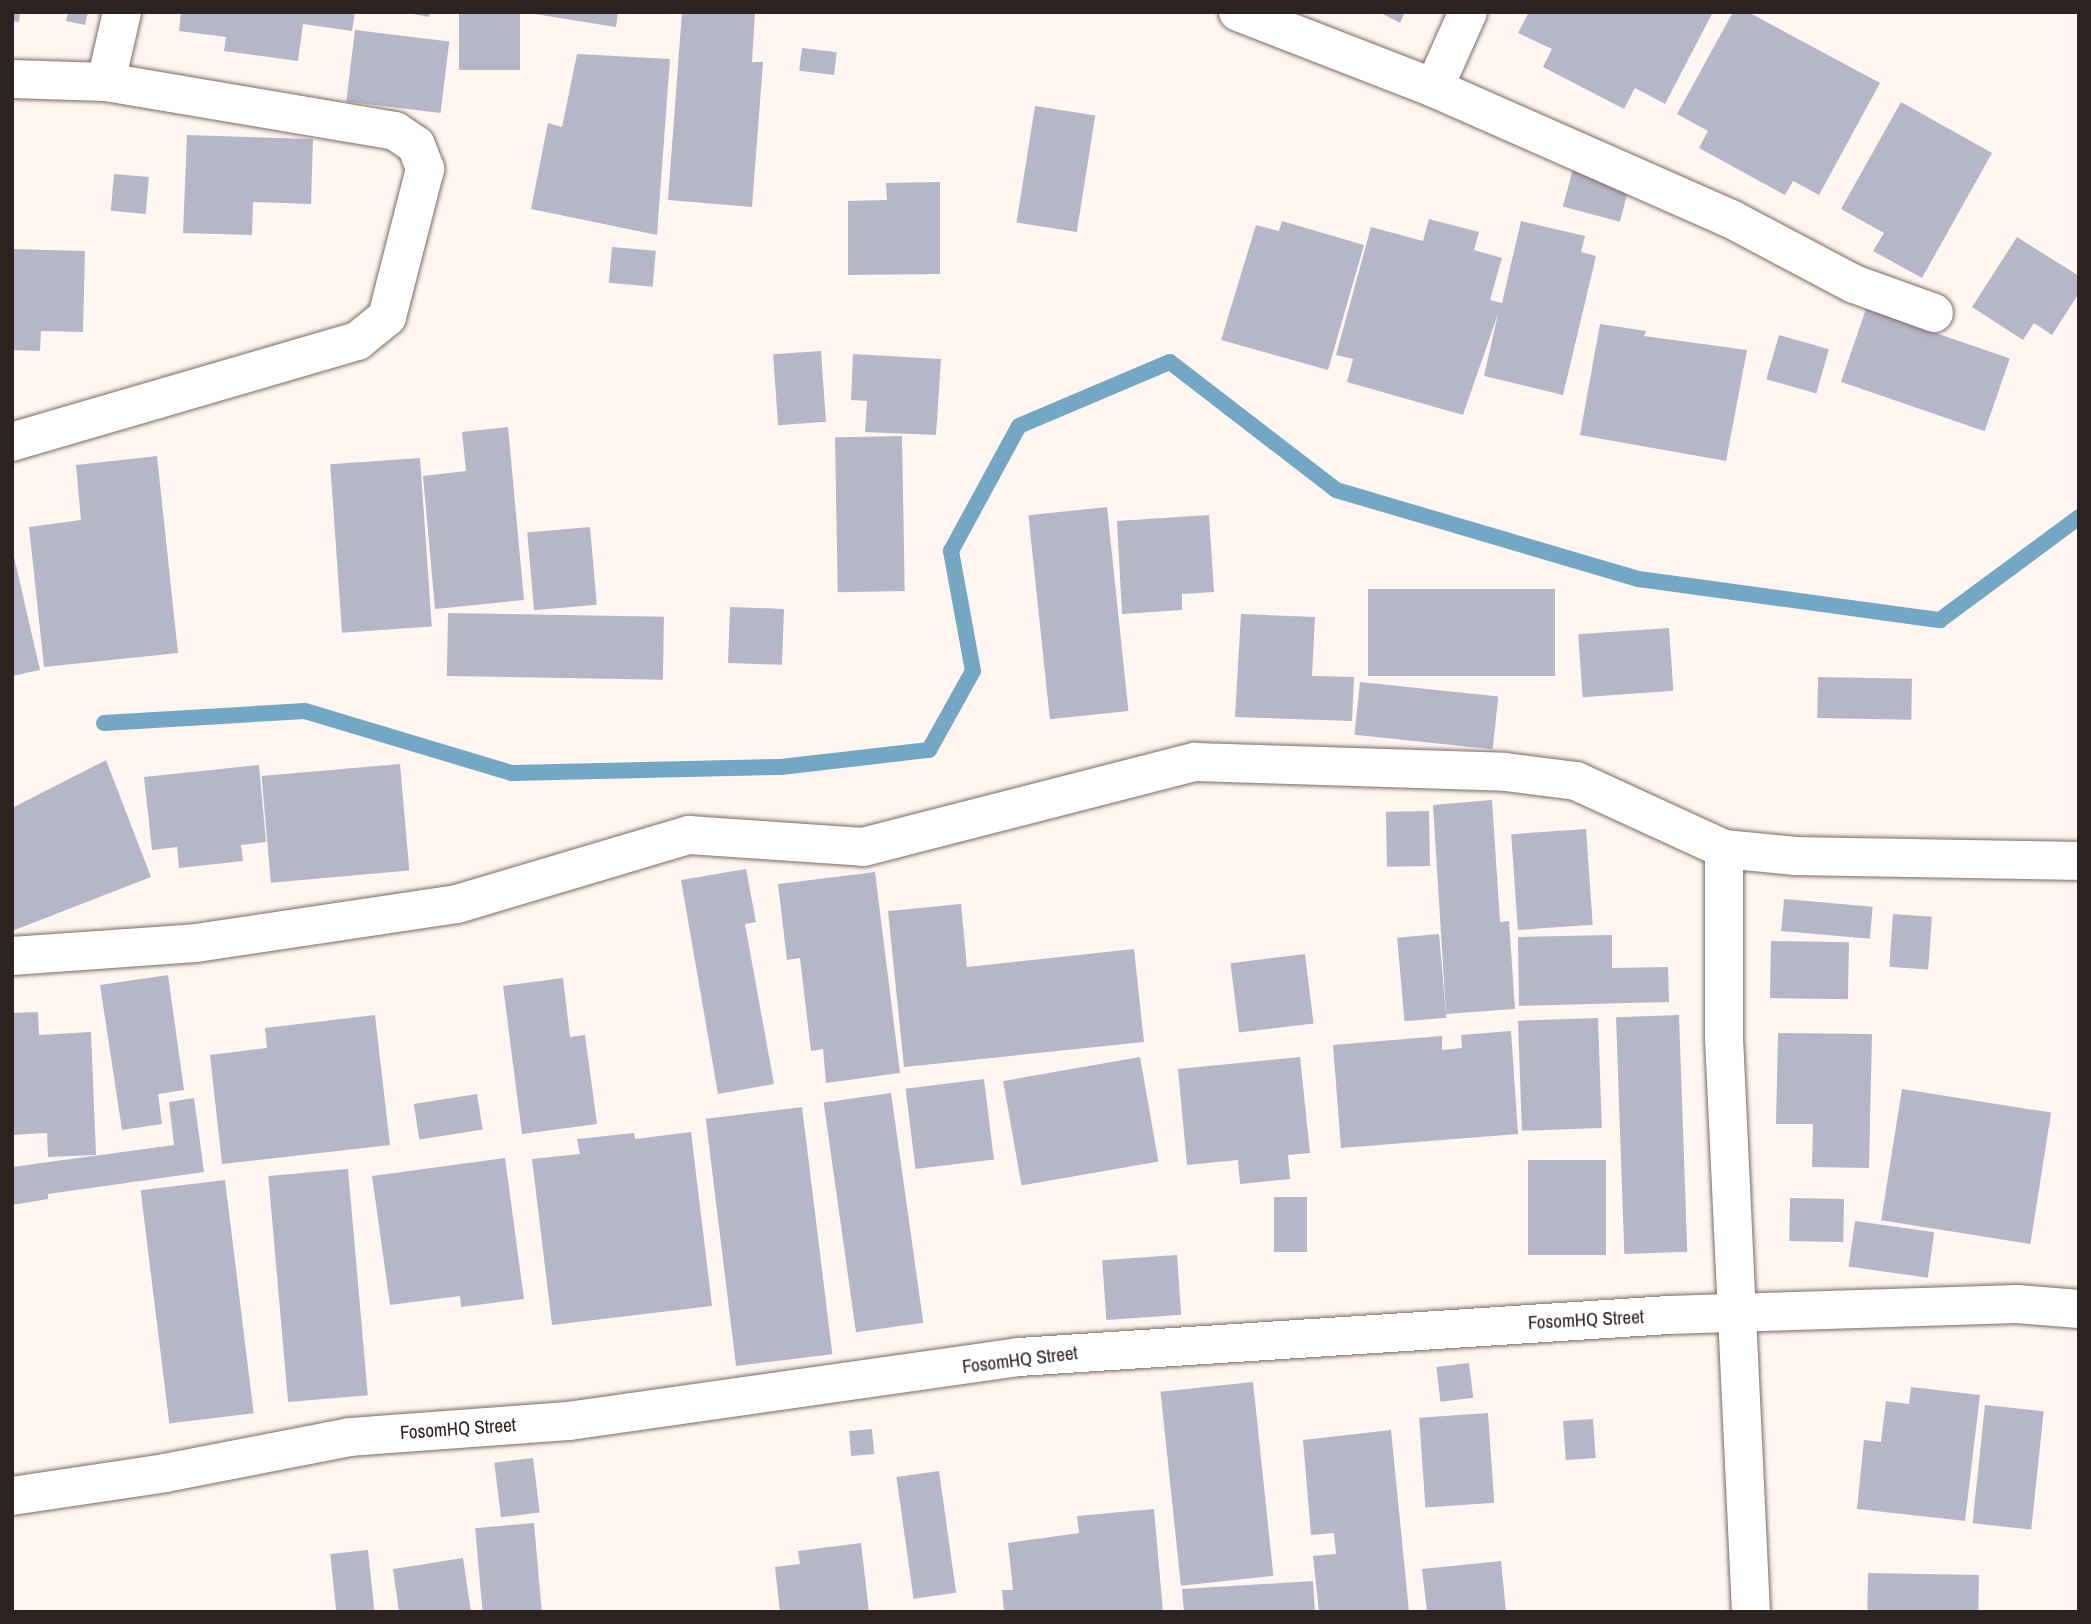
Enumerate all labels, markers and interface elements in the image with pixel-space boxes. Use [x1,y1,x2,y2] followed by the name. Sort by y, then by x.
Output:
[1527,1306,1645,1334] street label: FosomHQ Street
[961,1342,1079,1378] street label: FosomHQ Street
[399,1414,517,1444] street label: FosomHQ Street

